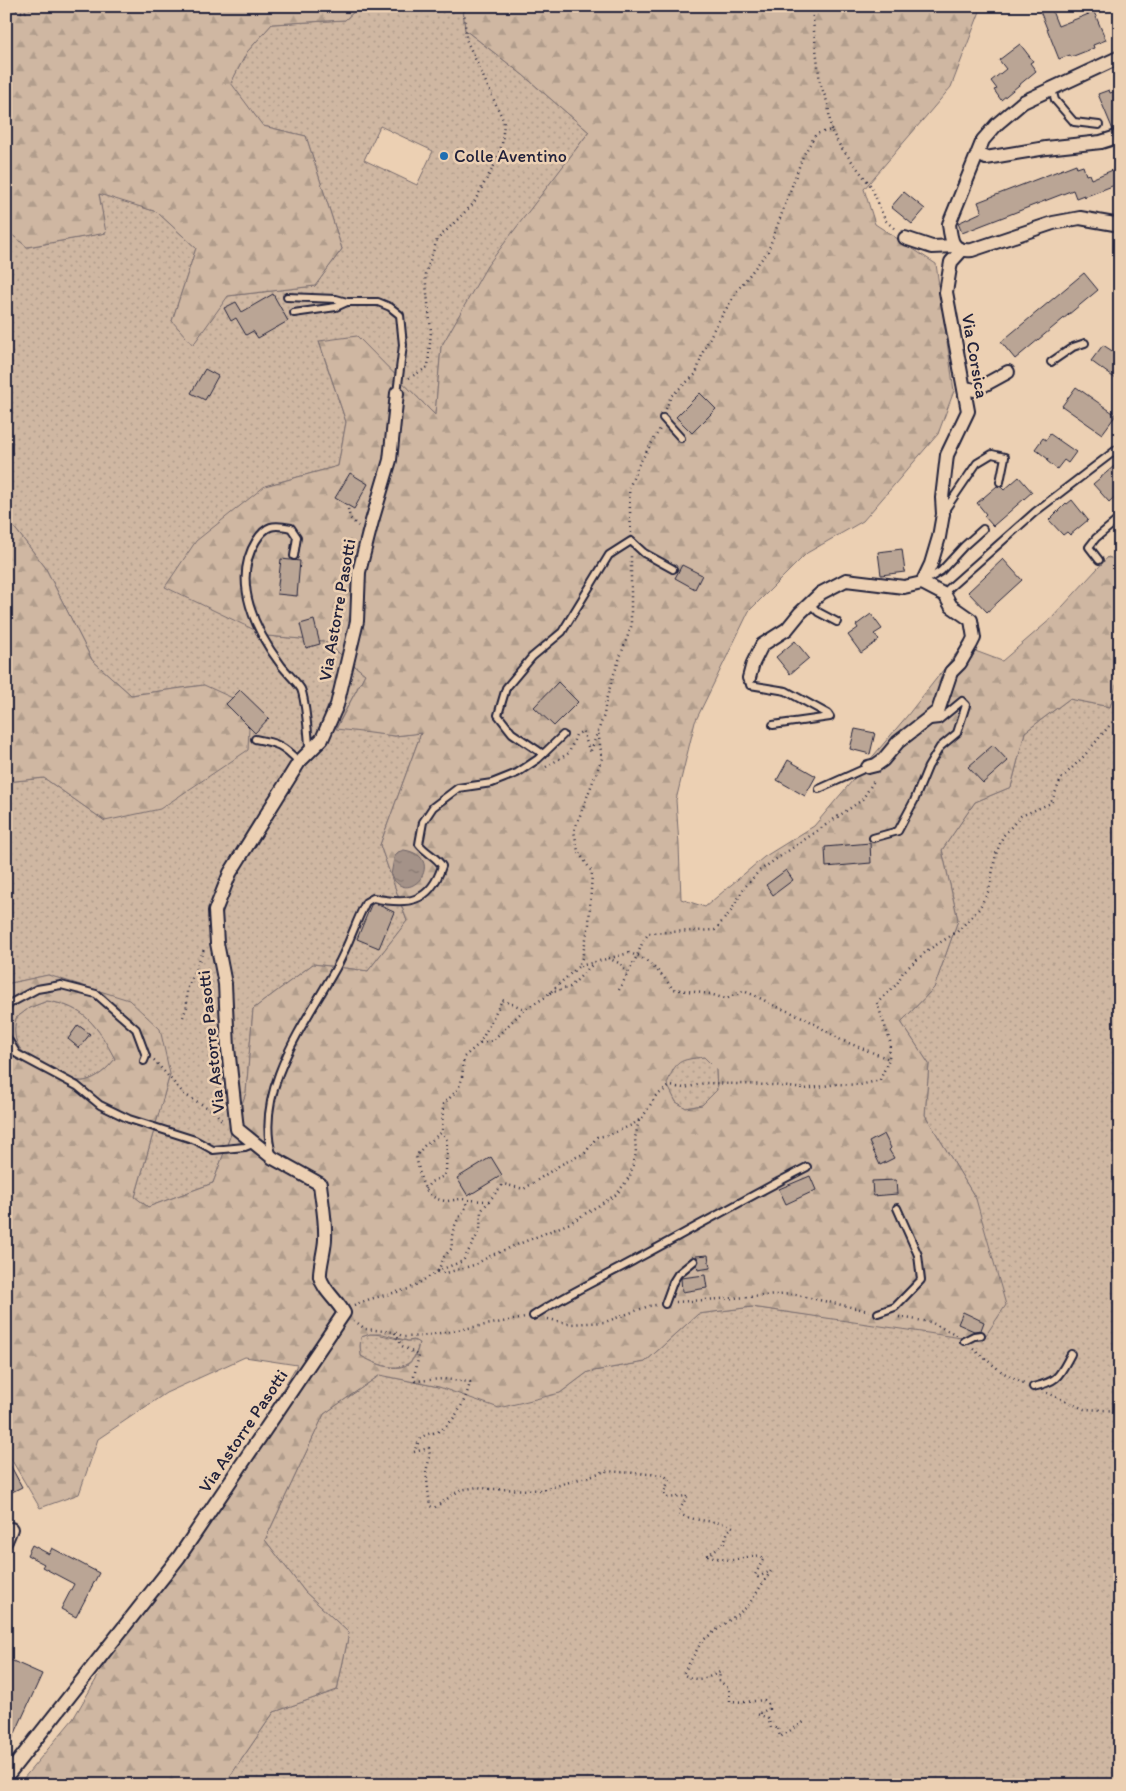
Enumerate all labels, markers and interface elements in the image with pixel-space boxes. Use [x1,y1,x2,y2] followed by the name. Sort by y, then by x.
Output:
[454,145,567,167] place label: Colle Aventino
[438,150,450,162] marker: Colle Aventino
[957,312,993,400] street label: Via Corsica
[314,537,360,683] street label: Via Astorre Pasotti
[193,969,229,1115] street label: Via Astorre Pasotti
[194,1365,292,1497] street label: Via Astorre Pasotti

